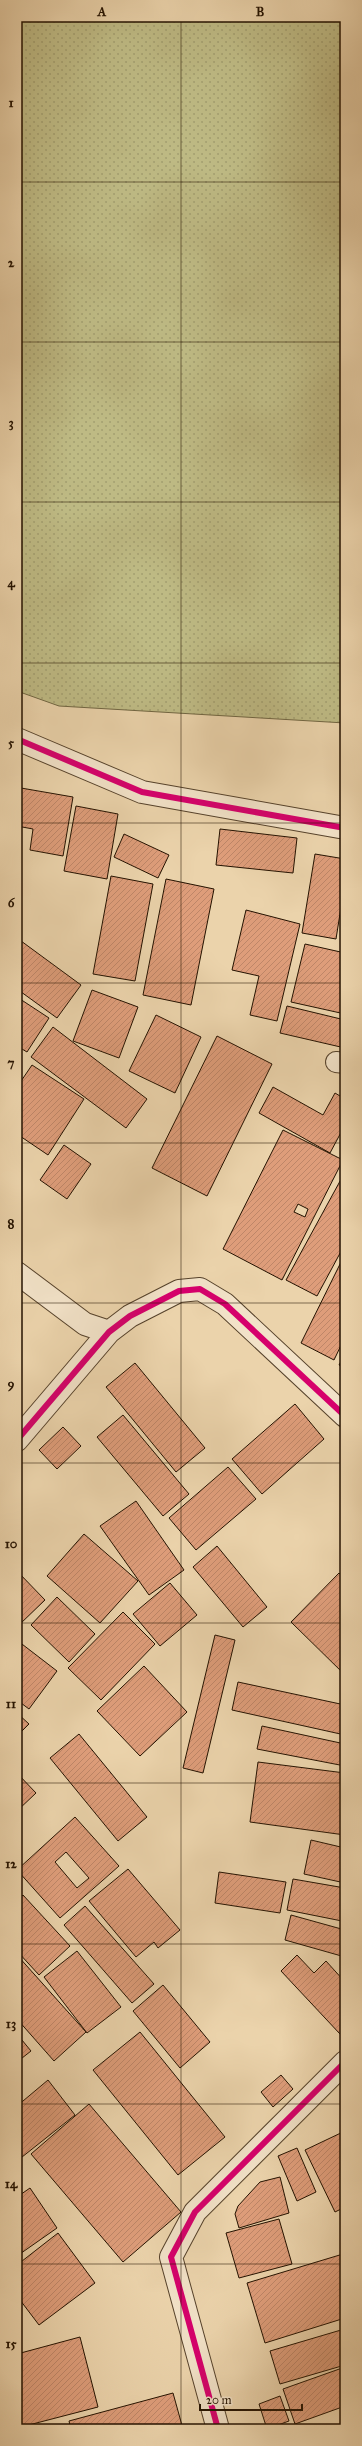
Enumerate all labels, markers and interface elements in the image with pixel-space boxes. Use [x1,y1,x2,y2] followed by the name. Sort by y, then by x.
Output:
[97,4,107,20] text: A
[256,4,265,20] text: B
[8,95,14,111] text: 1
[8,255,15,271] text: 2
[8,415,14,431] text: 3
[7,575,15,591] text: 4
[8,735,15,751] text: 5
[8,895,16,911] text: 6
[8,1055,15,1071] text: 7
[8,1216,15,1232] text: 8
[8,1376,15,1392] text: 9
[5,1536,18,1552] text: 10
[6,1696,16,1712] text: 11
[5,1856,17,1872] text: 12
[6,2016,16,2032] text: 13
[5,2176,18,2192] text: 14
[5,2336,17,2352] text: 15
[200,2386,302,2412] scale bar
[206,2393,232,2407] text: 20 m

